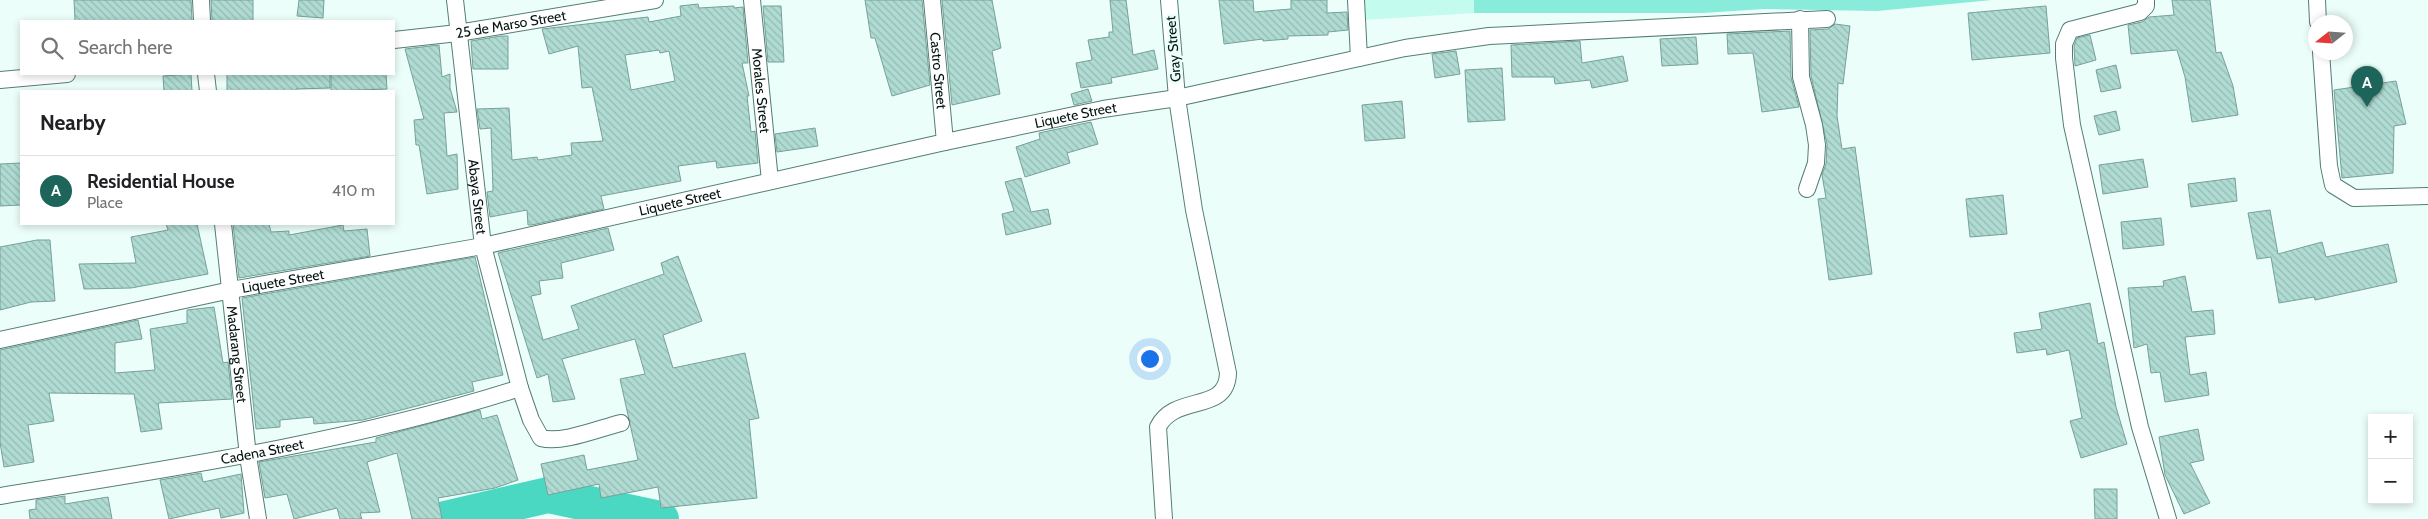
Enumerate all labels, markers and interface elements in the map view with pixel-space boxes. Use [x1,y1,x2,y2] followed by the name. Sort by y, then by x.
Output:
[455,6,568,42] street label: 25 de Marso Street
[1161,15,1185,83] street label: Gray Street
[2308,15,2353,60] north arrow
[20,20,395,75] search box
[926,32,951,110] street label: Castro Street
[38,34,66,62] icon: search
[78,36,172,59] text: Search here
[748,47,774,134] street label: Morales Street
[2351,66,2383,107] pin: A
[1033,98,1118,132] street label: Liquete Street
[40,110,106,135] text: Nearby
[464,158,491,236] street label: Abaya Street
[87,170,235,193] text: Residential House
[51,181,61,200] text: A
[332,181,375,200] text: 410 m
[637,184,723,220] street label: Liquete Street
[87,193,123,212] text: Place
[240,265,326,297] street label: Liquete Street
[223,305,251,404] street label: Madarang Street
[1137,346,1163,372] your location
[2368,414,2413,504] map controls
[2368,414,2413,459] button: +
[219,435,306,468] street label: Cadena Street
[2368,459,2413,504] button: −

